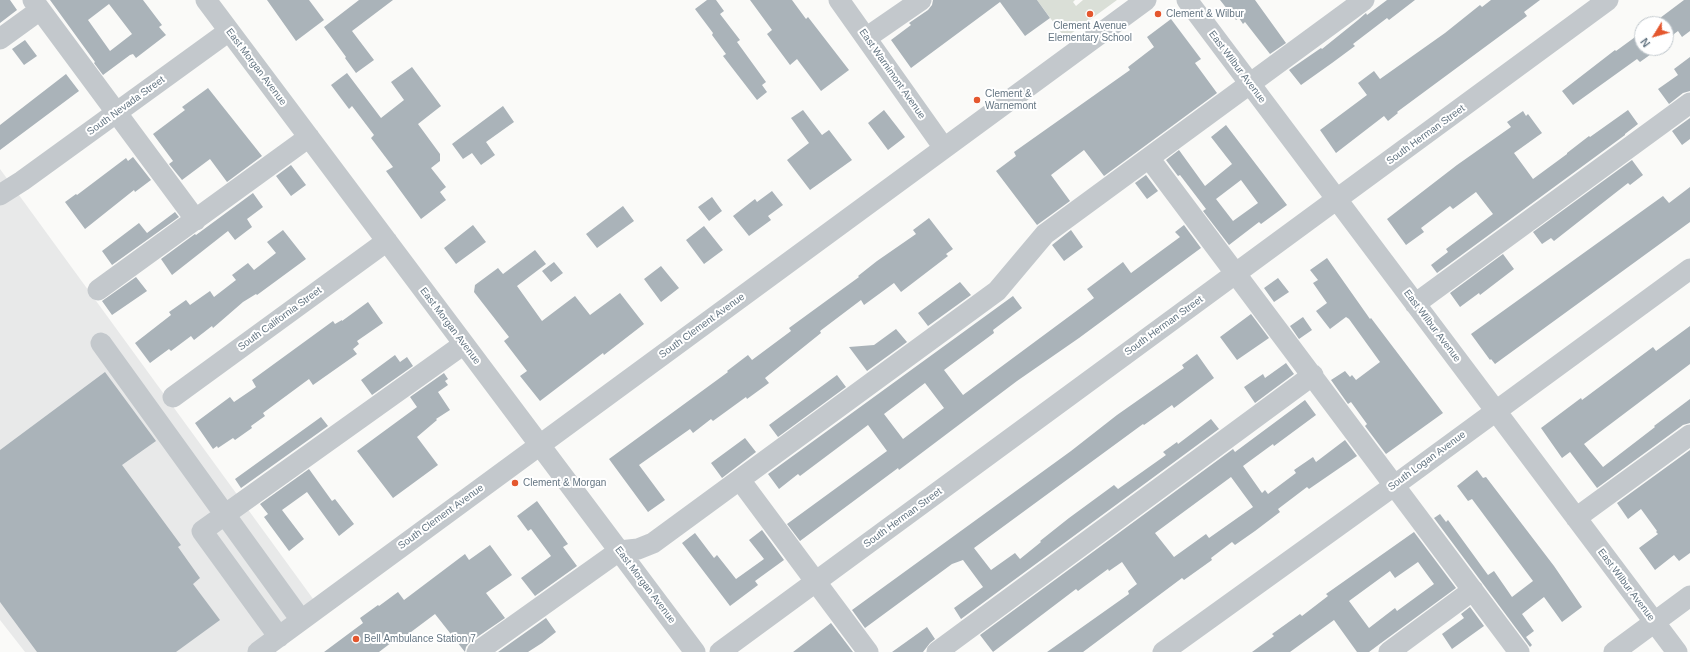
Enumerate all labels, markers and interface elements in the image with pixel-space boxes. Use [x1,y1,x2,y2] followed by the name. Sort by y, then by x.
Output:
[1166,8,1244,20] place label: Clement & Wilbur
[1085,9,1095,19] marker: Clement Avenue Elementary School
[1153,9,1163,19] marker: Clement & Wilbur
[1634,16,1674,56] north arrow
[1048,20,1132,44] place label: Clement Avenue Elementary School
[223,26,289,108] street label: East Morgan Avenue
[856,27,928,121] street label: East Warnimont Avenue
[1206,28,1268,106] street label: East Wilbur Avenue
[1638,36,1652,49] text: N
[85,74,167,138] street label: South Nevada Street
[985,88,1036,112] place label: Clement & Warnemont
[972,95,982,105] marker: Clement & Warnemont
[1384,103,1468,167] street label: South Herman Street
[236,285,324,353] street label: South California Street
[417,285,483,367] street label: East Morgan Avenue
[1401,287,1463,365] street label: East Wilbur Avenue
[657,291,747,361] street label: South Clement Avenue
[1122,294,1206,358] street label: South Herman Street
[1386,429,1468,493] street label: South Logan Avenue
[523,477,606,489] place label: Clement & Morgan
[510,478,520,488] marker: Clement & Morgan
[396,482,486,552] street label: South Clement Avenue
[861,486,945,550] street label: South Herman Street
[612,544,678,626] street label: East Morgan Avenue
[1595,546,1657,624] street label: East Wilbur Avenue
[364,633,476,645] place label: Bell Ambulance Station 7
[351,634,361,644] marker: Bell Ambulance Station 7

